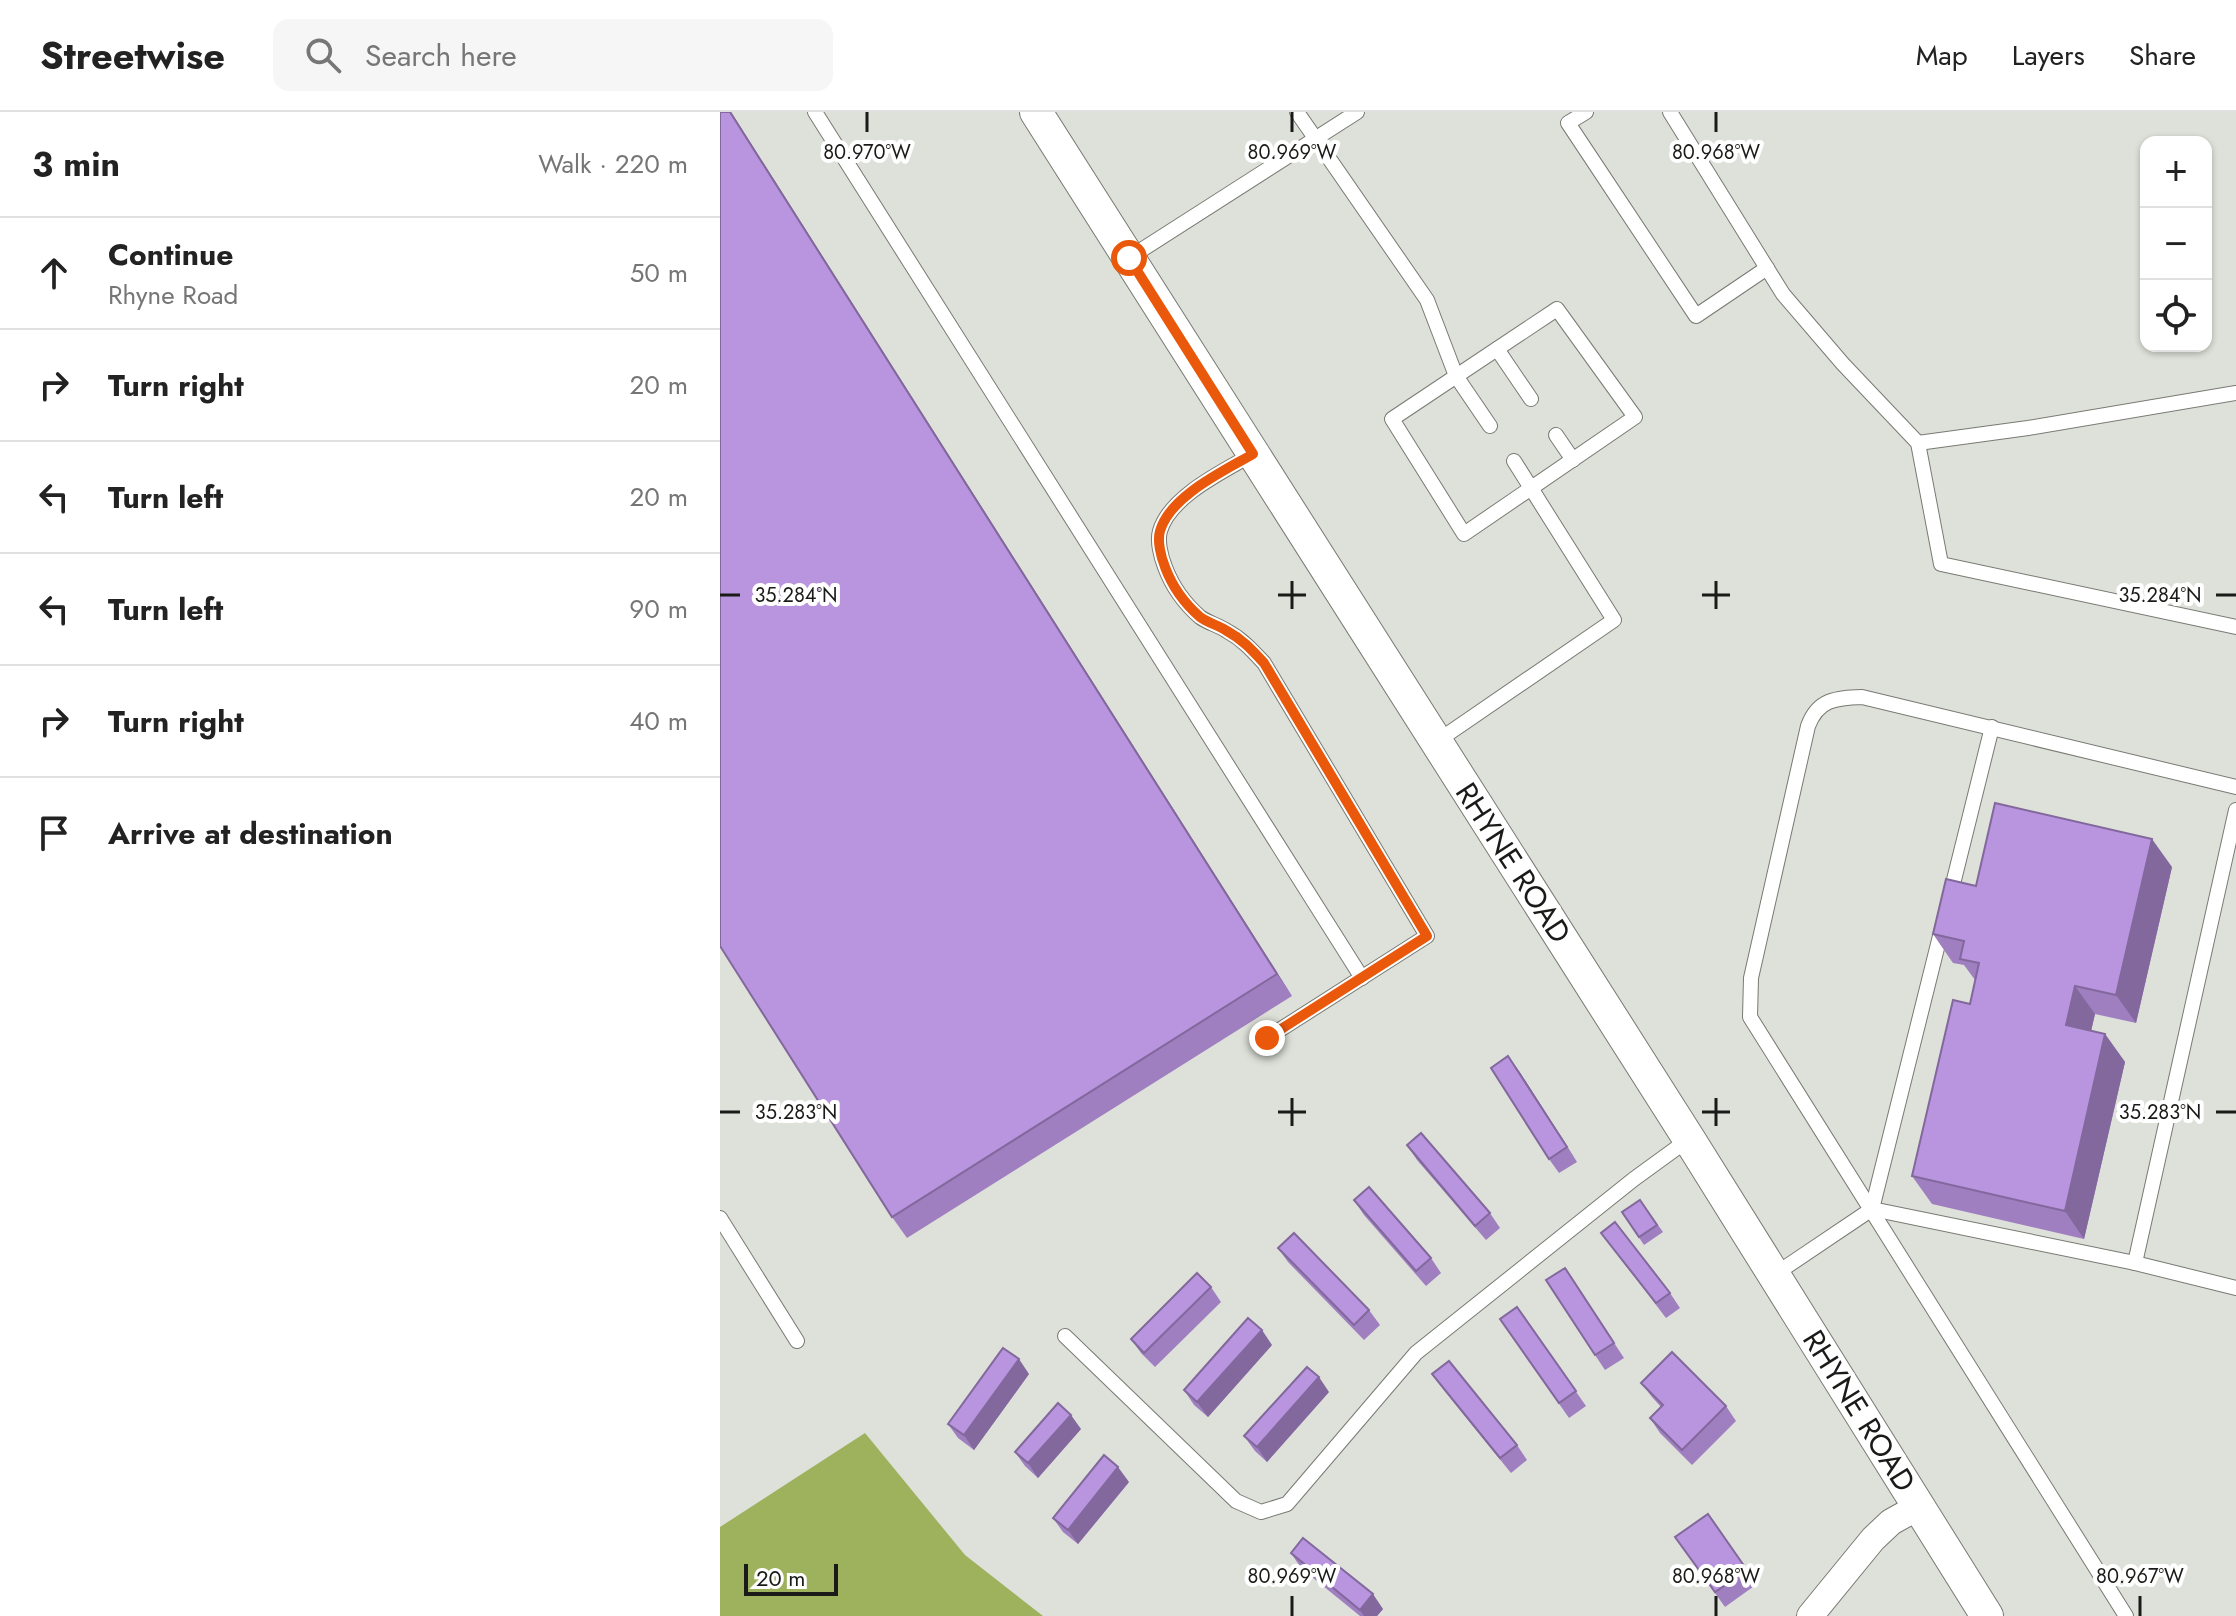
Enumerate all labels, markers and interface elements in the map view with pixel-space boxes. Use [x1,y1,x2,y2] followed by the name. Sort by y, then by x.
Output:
[273,19,833,91] search box
[40,28,225,83] text: Streetwise
[301,33,345,77] icon: search
[365,34,517,77] text: Search here
[1916,35,1968,76] text: Map
[2012,35,2085,76] text: Layers
[2129,35,2196,76] text: Share
[2140,136,2212,352] map controls
[2140,136,2212,208] button: +
[823,138,911,167] text: 80.970°W
[1248,138,1337,167] text: 80.969°W
[1672,138,1760,167] text: 80.968°W
[32,140,120,189] text: 3 min
[538,145,688,183] text: Walk · 220 m
[2140,208,2212,280] button: −
[108,233,234,276] text: Continue
[1111,240,1147,276] route start
[32,251,76,295] icon: ahead
[630,254,688,292] text: 50 m
[108,276,238,314] text: Rhyne Road
[2140,280,2212,352] button: locate
[32,363,76,407] icon: right
[108,364,244,407] text: Turn right
[630,366,688,404] text: 20 m
[32,475,76,519] icon: left
[108,476,223,519] text: Turn left
[630,478,688,516] text: 20 m
[754,581,838,610] text: 35.284°N
[2118,581,2202,610] text: 35.284°N
[32,587,76,631] icon: left
[108,588,223,631] text: Turn left
[629,590,688,628] text: 90 m
[32,699,76,743] icon: right
[108,700,244,743] text: Turn right
[629,702,688,740] text: 40 m
[1445,774,1581,951] street label: RHYNE ROAD
[32,811,76,855] icon: arrive
[108,812,393,855] text: Arrive at destination
[1249,1020,1285,1056] route end
[755,1098,837,1127] text: 35.283°N
[2119,1098,2201,1127] text: 35.283°N
[1793,1321,1926,1500] street label: RHYNE ROAD
[744,1560,838,1596] scale bar
[756,1562,805,1594] text: 20 m
[1248,1562,1337,1591] text: 80.969°W
[1672,1562,1760,1591] text: 80.968°W
[2096,1562,2184,1591] text: 80.967°W

